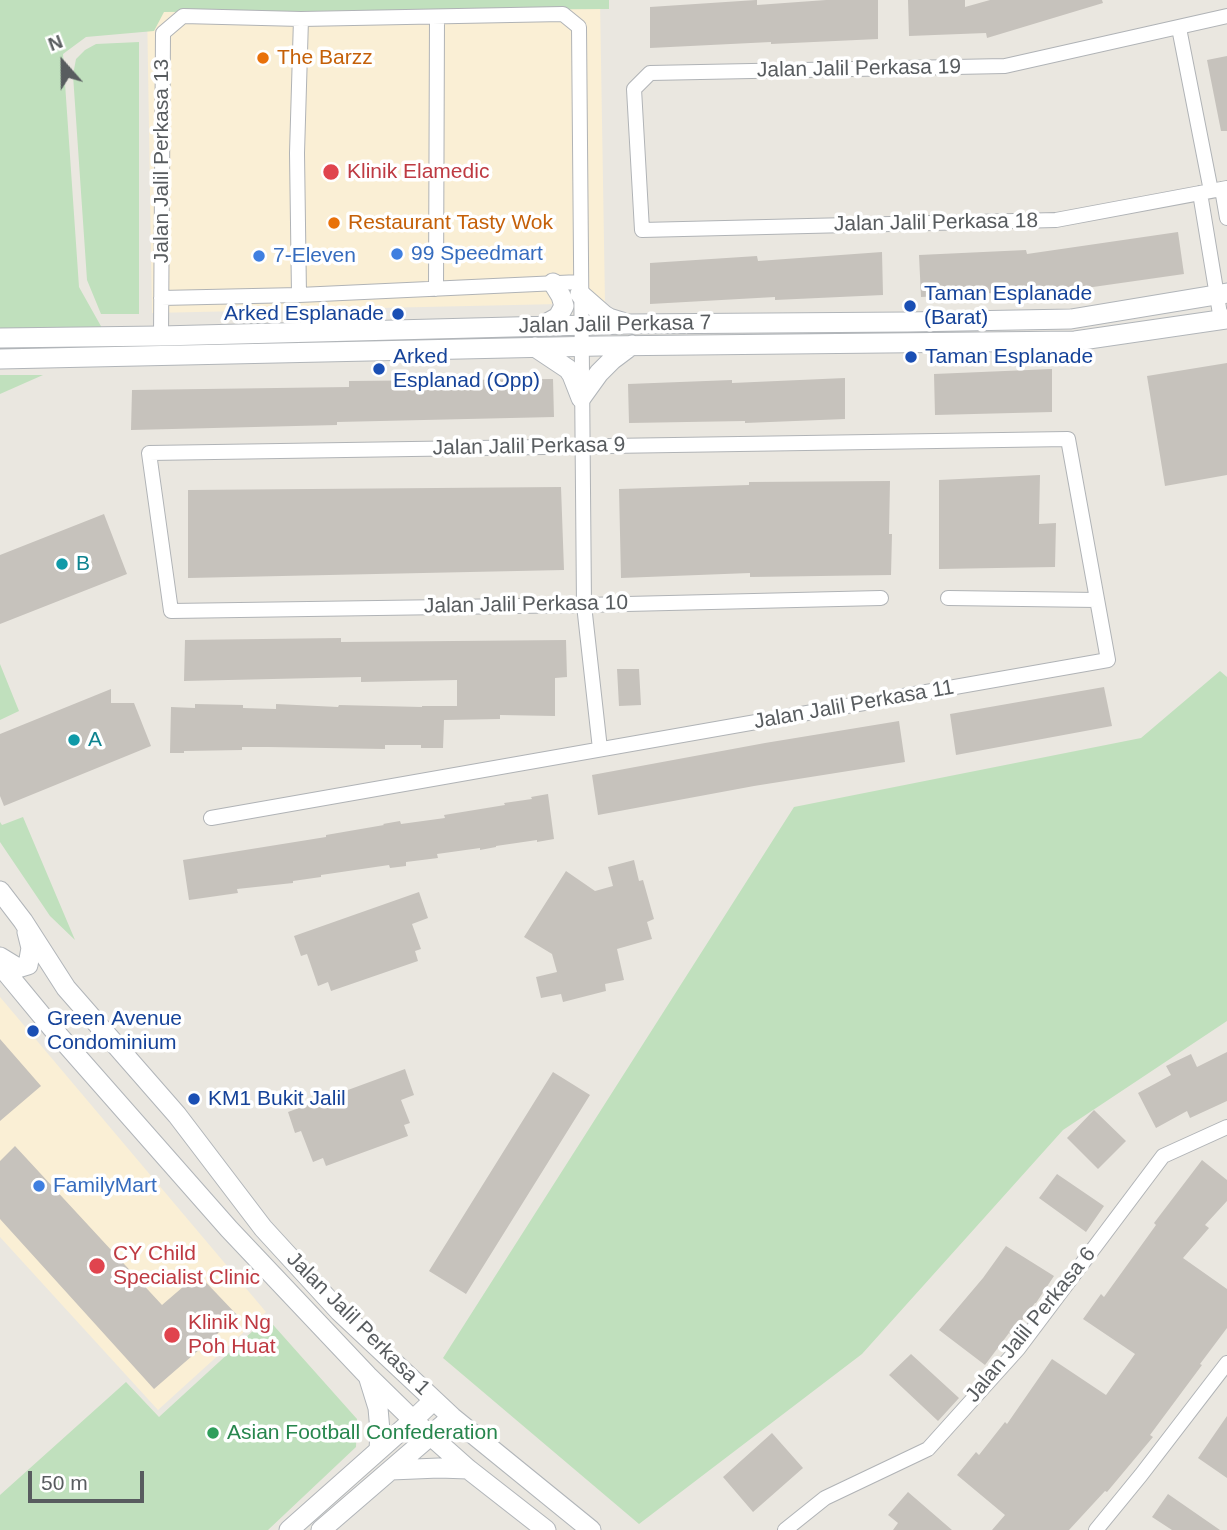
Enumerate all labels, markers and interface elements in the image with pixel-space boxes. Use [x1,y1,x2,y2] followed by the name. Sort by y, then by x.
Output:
[28,28,98,98] north arrow
[45,31,65,55] text: N
[277,45,373,71] place label: The Barzz
[255,50,271,66] marker: The Barzz
[757,55,961,83] street label: Jalan Jalil Perkasa 19
[149,59,175,263] street label: Jalan Jalil Perkasa 13
[347,159,489,185] place label: Klinik Elamedic
[321,162,341,182] marker: Klinik Elamedic
[834,209,1038,237] street label: Jalan Jalil Perkasa 18
[348,210,553,236] place label: Restaurant Tasty Wok
[326,215,342,231] marker: Restaurant Tasty Wok
[411,241,543,267] place label: 99 Speedmart
[273,243,356,269] place label: 7-Eleven
[389,246,405,262] marker: 99 Speedmart
[251,248,267,264] marker: 7-Eleven
[924,281,1092,331] place label: Taman Esplanade (Barat)
[902,298,918,314] marker: Taman Esplanade (Barat)
[224,301,384,327] place label: Arked Esplanade
[390,306,406,322] marker: Arked Esplanade
[518,311,712,339] street label: Jalan Jalil Perkasa 7
[393,344,540,394] place label: Arked Esplanad (Opp)
[925,344,1093,370] place label: Taman Esplanade
[903,349,919,365] marker: Taman Esplanade
[371,361,387,377] marker: Arked Esplanad (Opp)
[432,433,626,461] street label: Jalan Jalil Perkasa 9
[76,551,90,577] place label: B
[54,556,70,572] marker: B
[424,591,628,619] street label: Jalan Jalil Perkasa 10
[752,675,956,735] street label: Jalan Jalil Perkasa 11
[88,727,102,753] place label: A
[66,732,82,748] marker: A
[47,1006,182,1056] place label: Green Avenue Condominium
[25,1023,41,1039] marker: Green Avenue Condominium
[208,1086,346,1112] place label: KM1 Bukit Jalil
[186,1091,202,1107] marker: KM1 Bukit Jalil
[53,1173,157,1199] place label: FamilyMart
[31,1178,47,1194] marker: FamilyMart
[113,1241,260,1291] place label: CY Child Specialist Clinic
[961,1242,1101,1408] street label: Jalan Jalil Perkasa 6
[281,1247,435,1401] street label: Jalan Jalil Perkasa 1
[87,1256,107,1276] marker: CY Child Specialist Clinic
[188,1310,276,1360] place label: Klinik Ng Poh Huat
[162,1325,182,1345] marker: Klinik Ng Poh Huat
[227,1420,498,1446] place label: Asian Football Confederation
[205,1425,221,1441] marker: Asian Football Confederation
[32,1456,147,1500] scale bar
[41,1471,88,1494] text: 50 m

